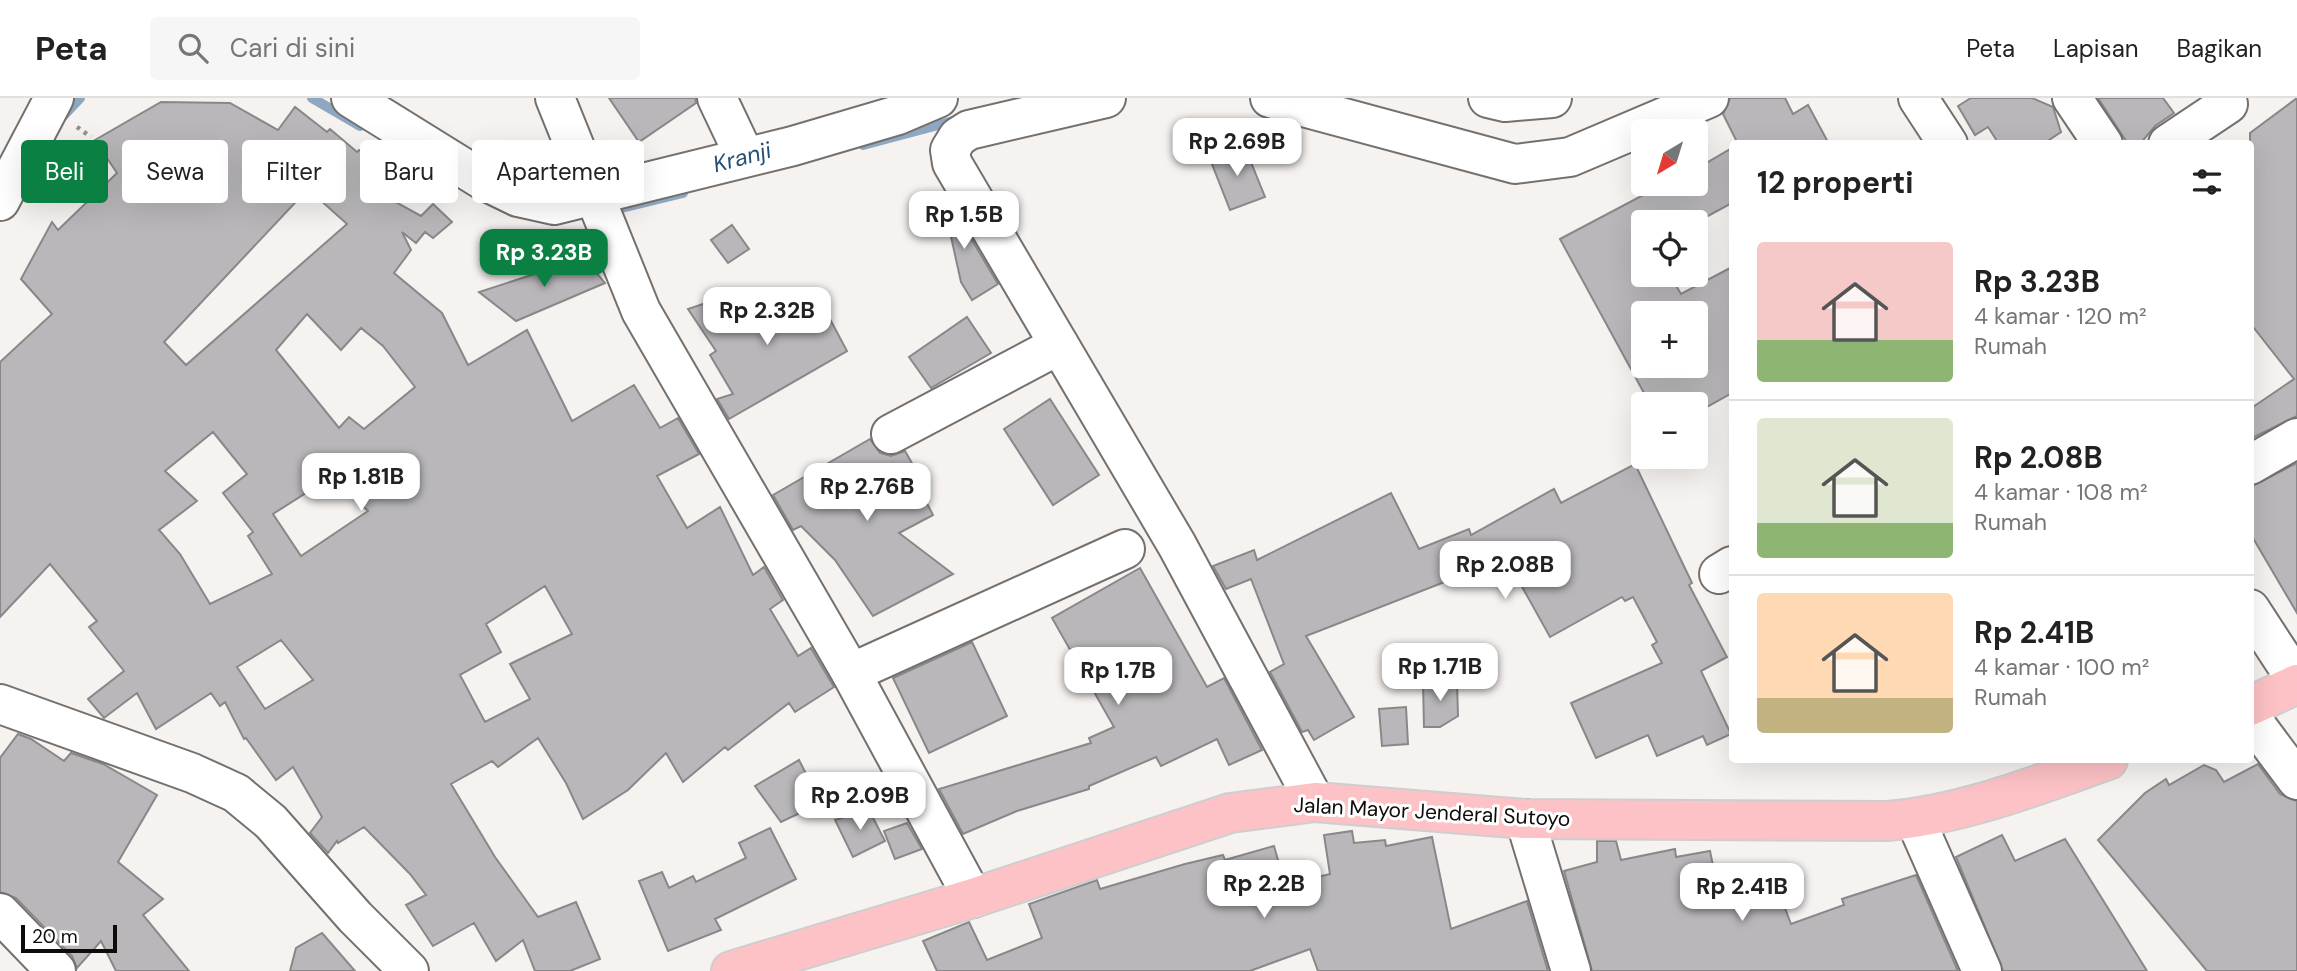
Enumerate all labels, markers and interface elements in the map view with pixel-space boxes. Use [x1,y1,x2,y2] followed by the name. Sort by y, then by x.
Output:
[150,17,640,80] search box
[35,27,108,70] text: Peta
[174,29,212,67] icon: search
[230,31,355,65] text: Cari di sini
[1966,33,2015,64] text: Peta
[2053,33,2138,64] text: Lapisan
[2176,33,2262,64] text: Bagikan
[1165,118,1309,178] pin: Rp 2.69B
[1631,119,1708,196] north arrow
[1631,119,1708,469] map controls
[1189,126,1285,156] text: Rp 2.69B
[710,135,775,179] water label: Kranji
[21,140,108,203] chip: Beli
[122,140,228,203] chip: Sewa
[242,140,346,203] chip: Filter
[360,140,458,203] chip: Baru
[472,140,644,203] chip: Apartemen
[1757,163,1913,202] text: 12 properti
[2188,163,2226,201] icon: filters
[899,192,1029,251] pin: Rp 1.5B
[925,199,1003,229] text: Rp 1.5B
[1631,210,1708,287] button: locate
[472,230,616,289] pin: Rp 3.23B
[496,237,592,267] text: Rp 3.23B
[1974,262,2100,301] text: Rp 3.23B
[1813,270,1897,354] icon: home
[695,288,839,347] pin: Rp 2.32B
[719,295,815,325] text: Rp 2.32B
[1631,301,1708,378] button: +
[1974,301,2147,331] text: 4 kamar · 120 m²
[1974,331,2047,361] text: Rumah
[1631,392,1708,469] button: −
[1974,438,2103,477] text: Rp 2.08B
[1813,446,1897,530] icon: home
[289,454,433,513] pin: Rp 1.81B
[318,461,404,491] text: Rp 1.81B
[795,464,939,523] pin: Rp 2.76B
[820,471,914,501] text: Rp 2.76B
[1974,477,2148,507] text: 4 kamar · 108 m²
[1974,507,2047,537] text: Rumah
[1433,542,1577,601] pin: Rp 2.08B
[1456,549,1554,579] text: Rp 2.08B
[1974,613,2094,652] text: Rp 2.41B
[1813,621,1897,705] icon: home
[1368,644,1512,703] pin: Rp 1.71B
[1053,648,1183,707] pin: Rp 1.7B
[1398,651,1482,681] text: Rp 1.71B
[1974,652,2149,682] text: 4 kamar · 100 m²
[1080,655,1156,685] text: Rp 1.7B
[1974,682,2047,712] text: Rumah
[788,772,932,832] pin: Rp 2.09B
[811,780,909,810] text: Rp 2.09B
[1293,791,1571,833] street label: Jalan Mayor Jenderal Sutoyo
[1199,860,1329,920] pin: Rp 2.2B
[1670,864,1814,923] pin: Rp 2.41B
[1223,868,1305,898] text: Rp 2.2B
[1696,871,1788,901] text: Rp 2.41B
[21,922,117,954] scale bar
[32,924,78,949] text: 20 m

